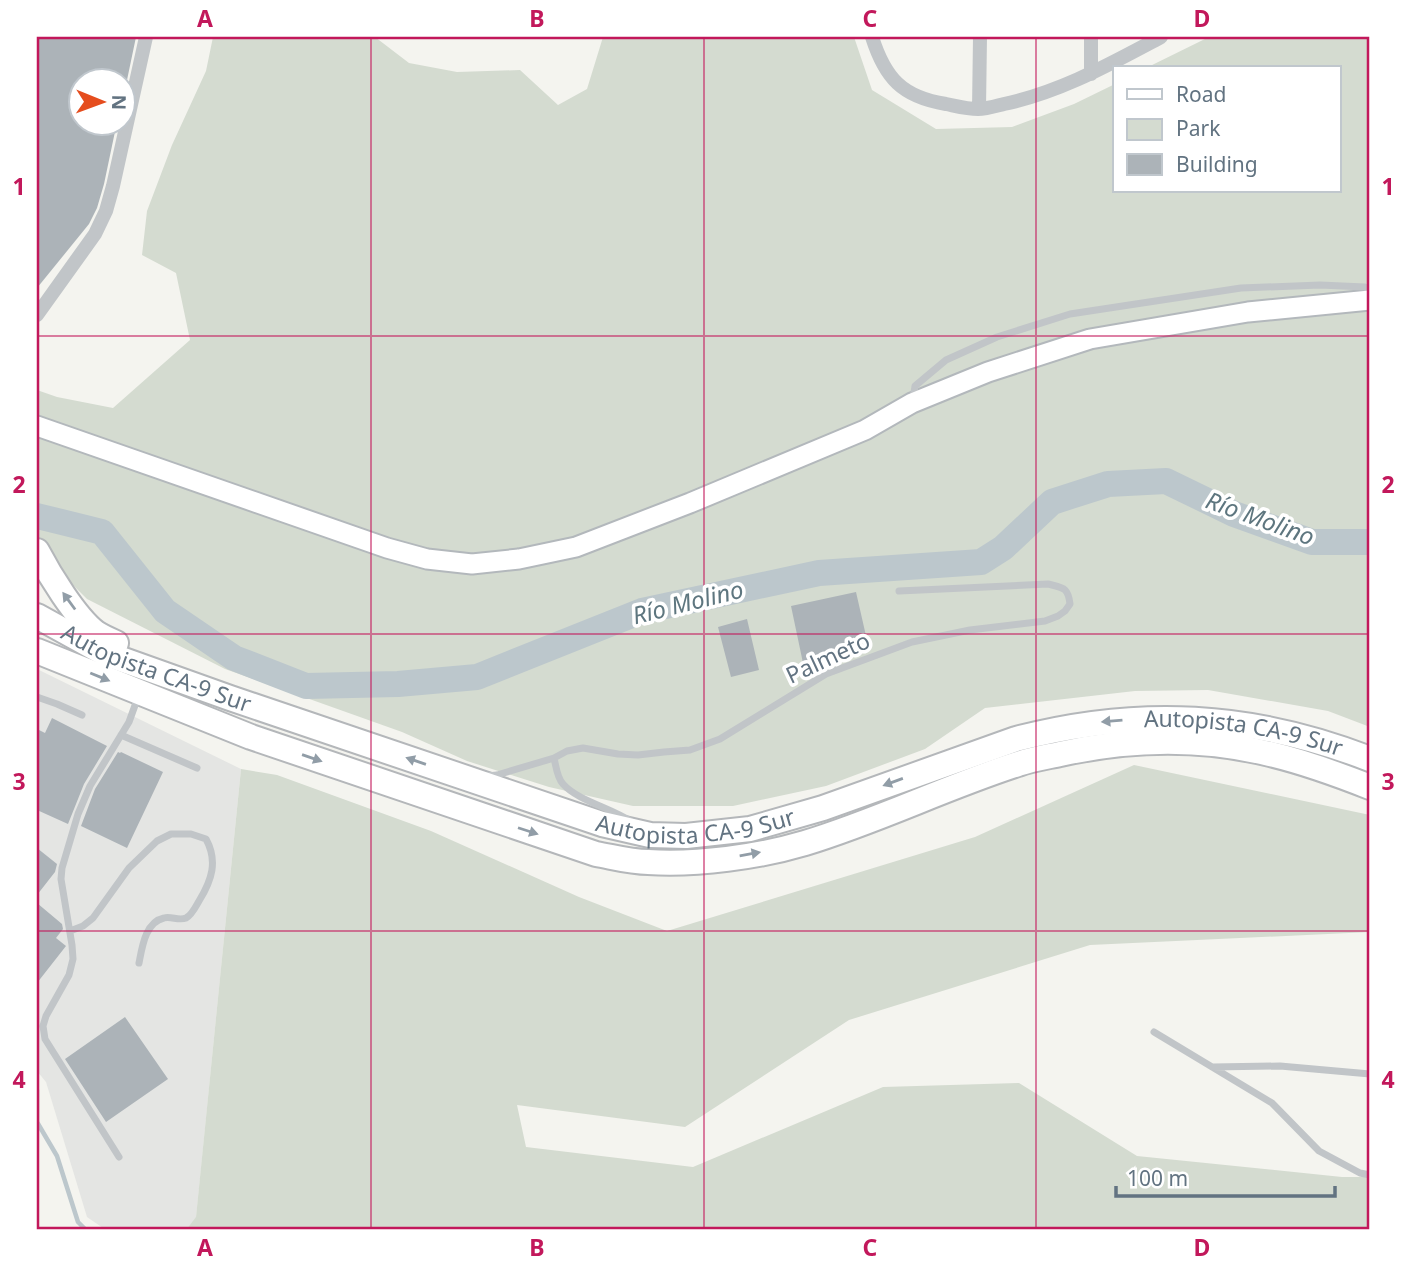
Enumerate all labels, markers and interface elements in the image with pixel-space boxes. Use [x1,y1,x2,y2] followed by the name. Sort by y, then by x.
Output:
[197,2,213,34] text: A
[529,2,545,34] text: B
[863,2,878,34] text: C
[1194,2,1210,34] text: D
[66,66,136,136] north arrow
[1113,66,1340,192] legend
[1176,80,1226,108] text: Road
[106,94,132,110] text: N
[1176,114,1221,142] text: Park
[1176,150,1258,178] text: Building
[12,170,26,202] text: 1
[1381,170,1395,202] text: 1
[12,468,26,500] text: 2
[1381,468,1395,500] text: 2
[1202,483,1319,552] water label: Río Molino
[629,572,747,631] water label: Río Molino
[62,592,76,611] one-way arrow
[56,616,256,719] street label: Autopista CA-9 Sur
[780,624,875,690] street label: Palmeto
[89,672,110,683] one-way arrow
[1143,702,1348,763] street label: Autopista CA-9 Sur
[1100,716,1122,727] one-way arrow
[302,753,323,764] one-way arrow
[405,755,426,766] one-way arrow
[12,765,26,797] text: 3
[1381,765,1395,797] text: 3
[883,777,904,788] one-way arrow
[593,800,799,851] street label: Autopista CA-9 Sur
[517,826,538,837] one-way arrow
[739,848,761,859] one-way arrow
[12,1063,26,1095] text: 4
[1381,1063,1395,1095] text: 4
[1116,1155,1335,1199] scale bar
[1127,1164,1188,1192] text: 100 m
[197,1231,213,1263] text: A
[529,1231,545,1263] text: B
[863,1231,878,1263] text: C
[1194,1231,1210,1263] text: D

